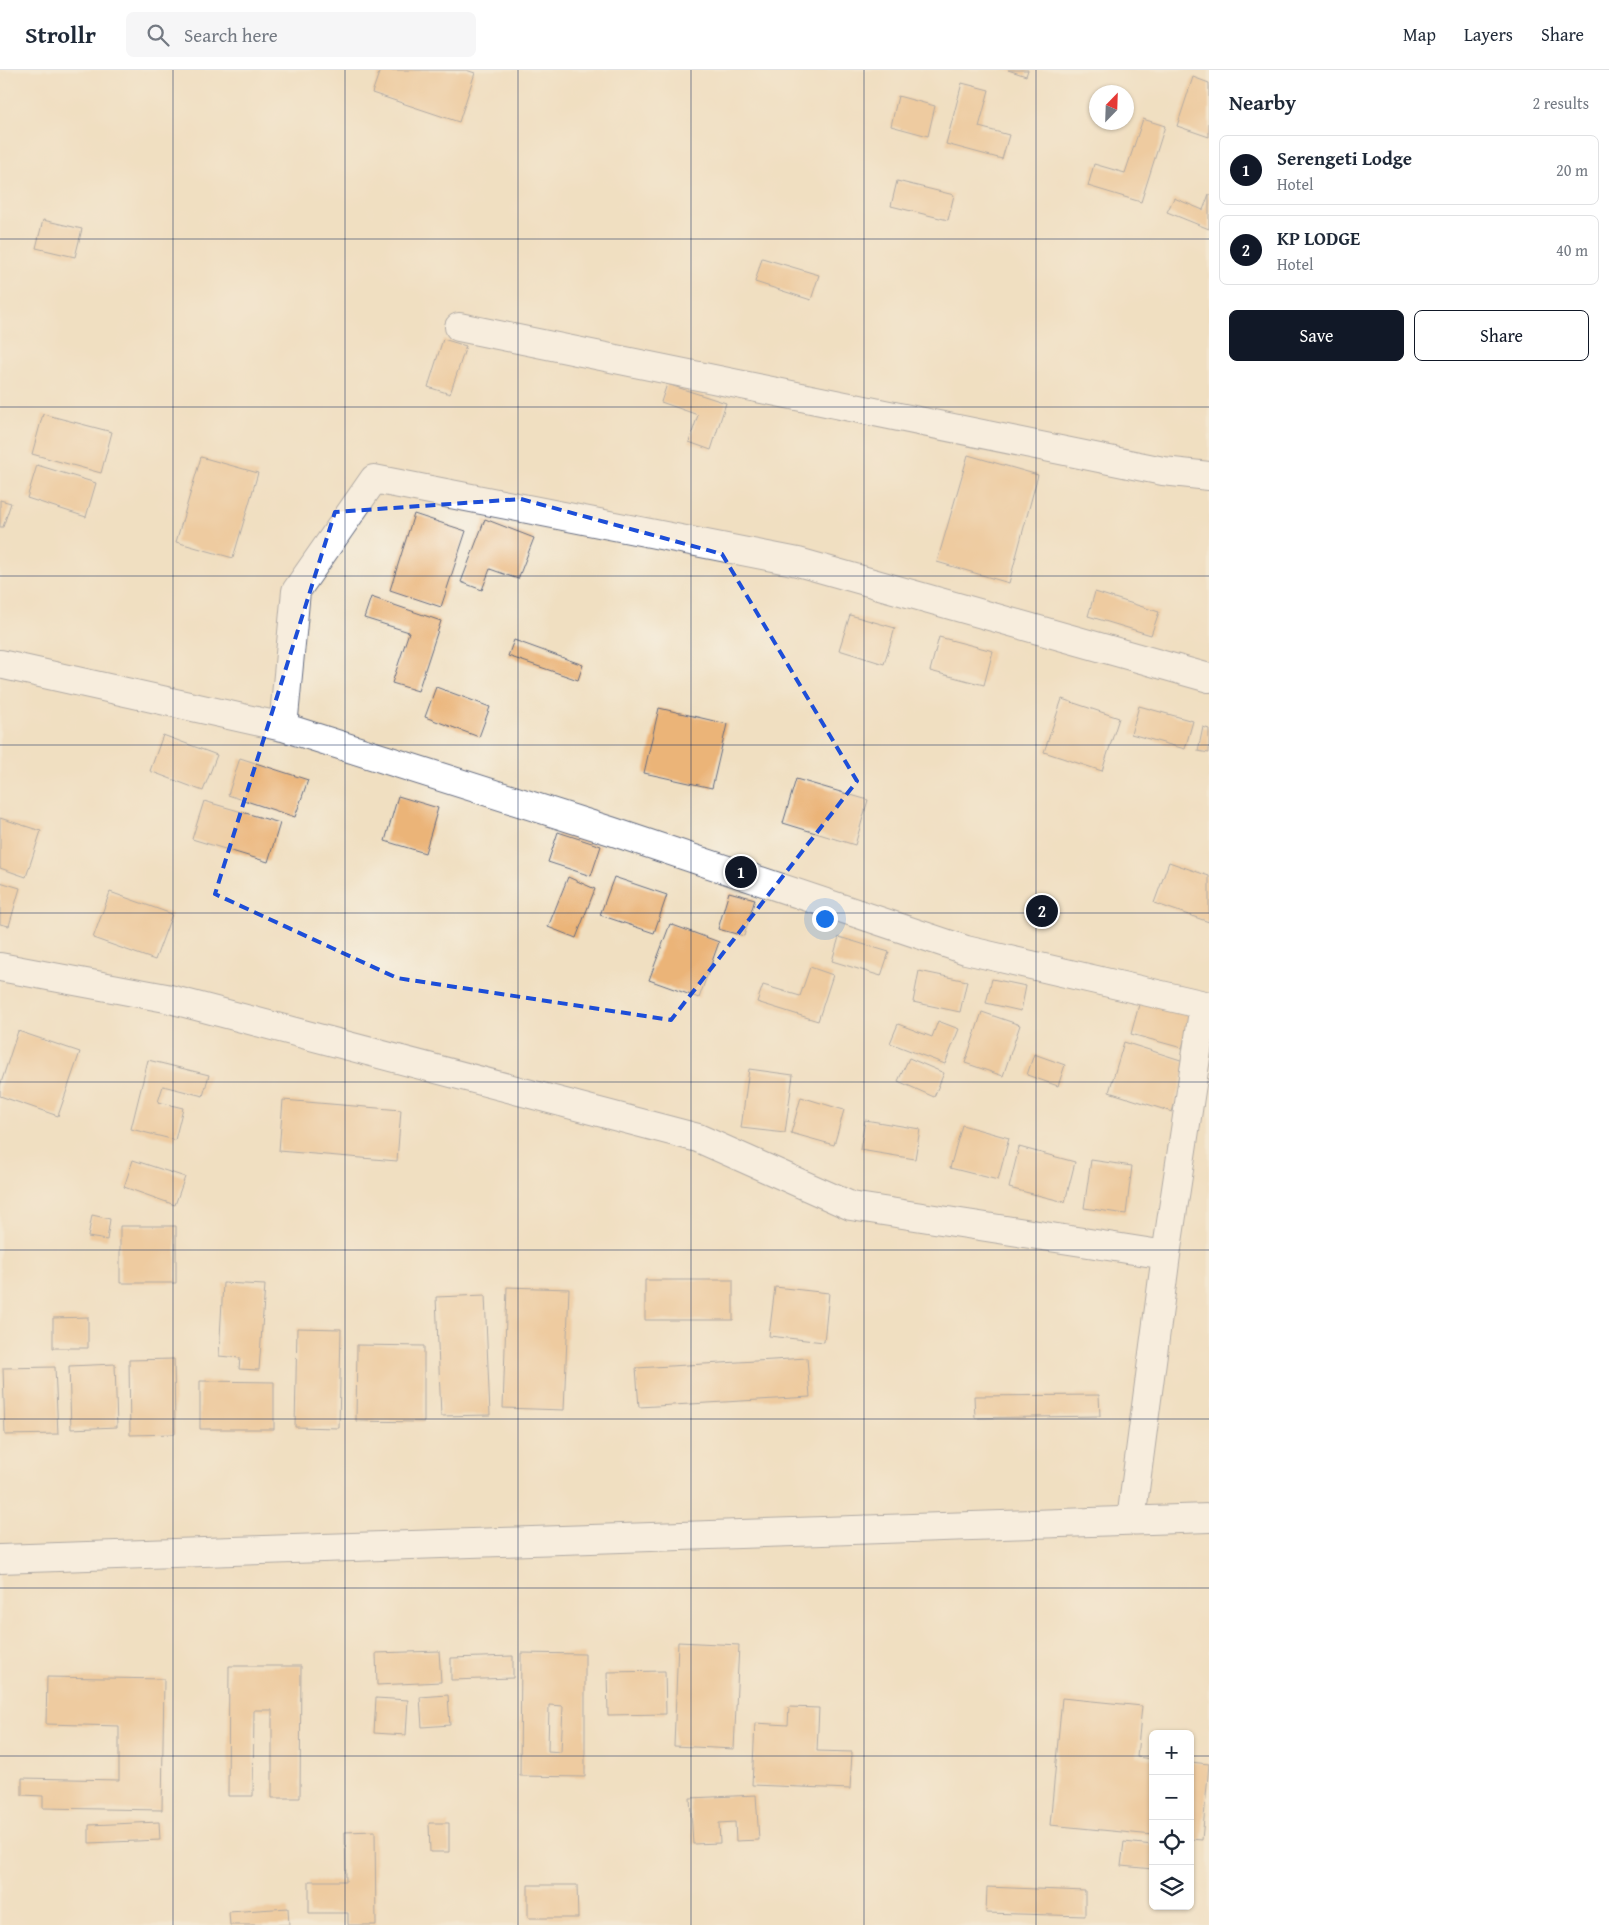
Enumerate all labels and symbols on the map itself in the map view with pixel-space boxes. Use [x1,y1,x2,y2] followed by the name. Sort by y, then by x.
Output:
[1089,85,1134,130] north arrow
[725,853,757,891] pin: 1
[1026,892,1058,930] pin: 2
[812,906,838,932] your location

